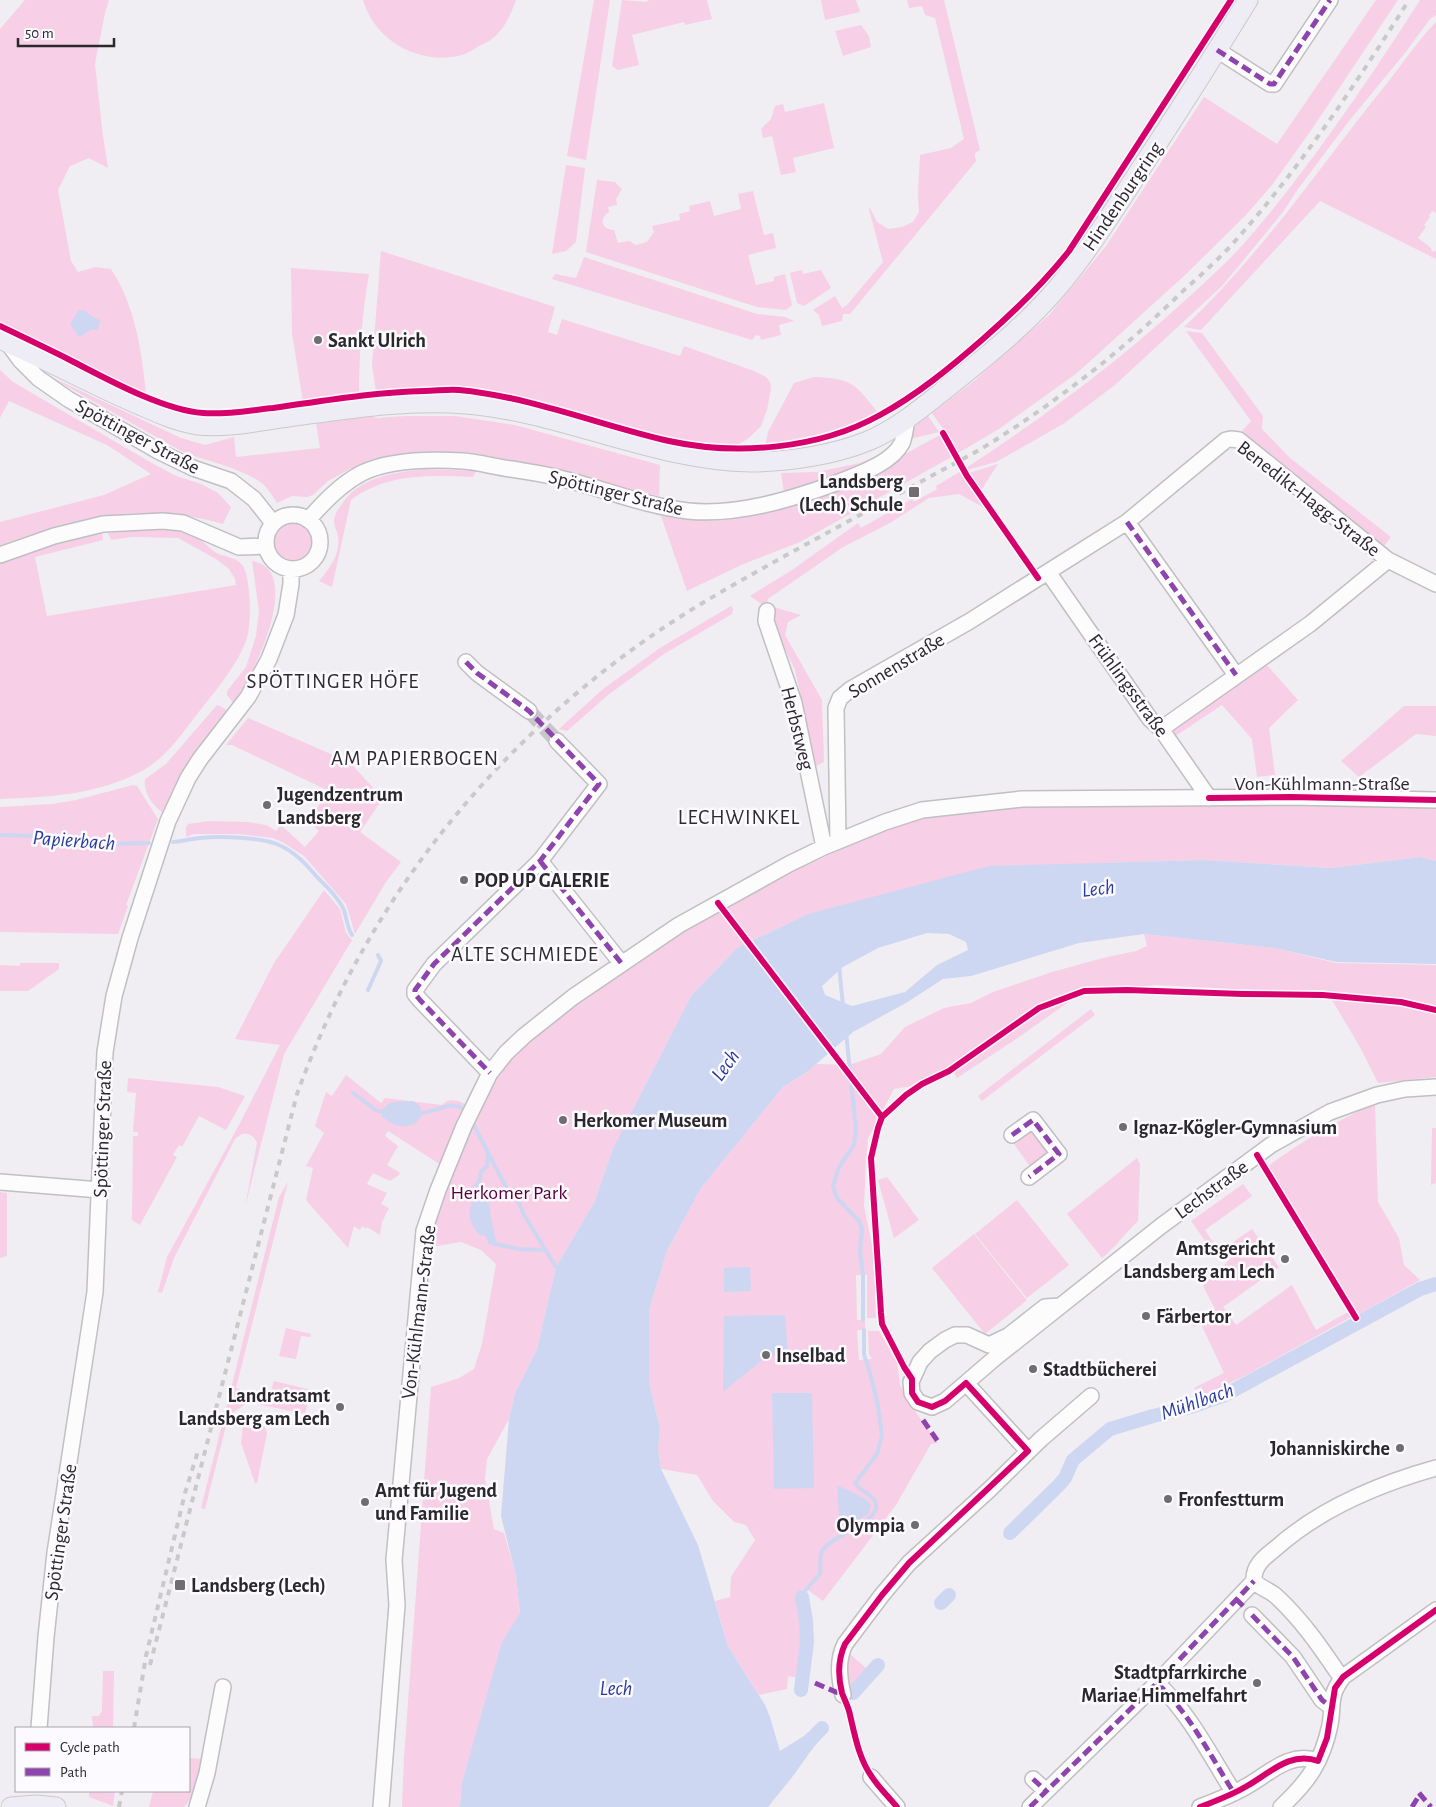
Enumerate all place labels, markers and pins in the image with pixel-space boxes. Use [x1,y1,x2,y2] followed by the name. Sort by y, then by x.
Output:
[328,331,426,351] place label: Sankt Ulrich
[312,334,324,346] marker: Sankt Ulrich
[799,472,904,515] place label: Landsberg (Lech) Schule
[907,485,921,499] marker: Landsberg (Lech) Schule
[277,785,403,828] place label: Jugendzentrum Landsberg
[261,799,273,811] marker: Jugendzentrum Landsberg
[474,871,609,891] place label: POP UP GALERIE
[458,874,470,886] marker: POP UP GALERIE
[573,1111,727,1131] place label: Herkomer Museum
[557,1114,569,1126] marker: Herkomer Museum
[1133,1118,1337,1138] place label: Ignaz-Kögler-Gymnasium
[1117,1121,1129,1133] marker: Ignaz-Kögler-Gymnasium
[1123,1239,1275,1282] place label: Amtsgericht Landsberg am Lech
[1279,1253,1291,1265] marker: Amtsgericht Landsberg am Lech
[1156,1307,1231,1327] place label: Färbertor
[1140,1310,1152,1322] marker: Färbertor
[776,1346,846,1366] place label: Inselbad
[760,1349,772,1361] marker: Inselbad
[1043,1360,1157,1380] place label: Stadtbücherei
[1027,1363,1039,1375] marker: Stadtbücherei
[178,1386,330,1429] place label: Landratsamt Landsberg am Lech
[334,1401,346,1413] marker: Landratsamt Landsberg am Lech
[1270,1439,1390,1459] place label: Johanniskirche
[1394,1442,1406,1454] marker: Johanniskirche
[375,1481,498,1524] place label: Amt für Jugend und Familie
[1178,1490,1284,1510] place label: Fronfestturm
[1162,1493,1174,1505] marker: Fronfestturm
[359,1496,371,1508] marker: Amt für Jugend und Familie
[837,1516,905,1536] place label: Olympia
[909,1519,921,1531] marker: Olympia
[191,1576,326,1596] place label: Landsberg (Lech)
[173,1578,187,1592] marker: Landsberg (Lech)
[1081,1663,1247,1706] place label: Stadtpfarrkirche Mariae Himmelfahrt
[1251,1677,1263,1689] marker: Stadtpfarrkirche Mariae Himmelfahrt

